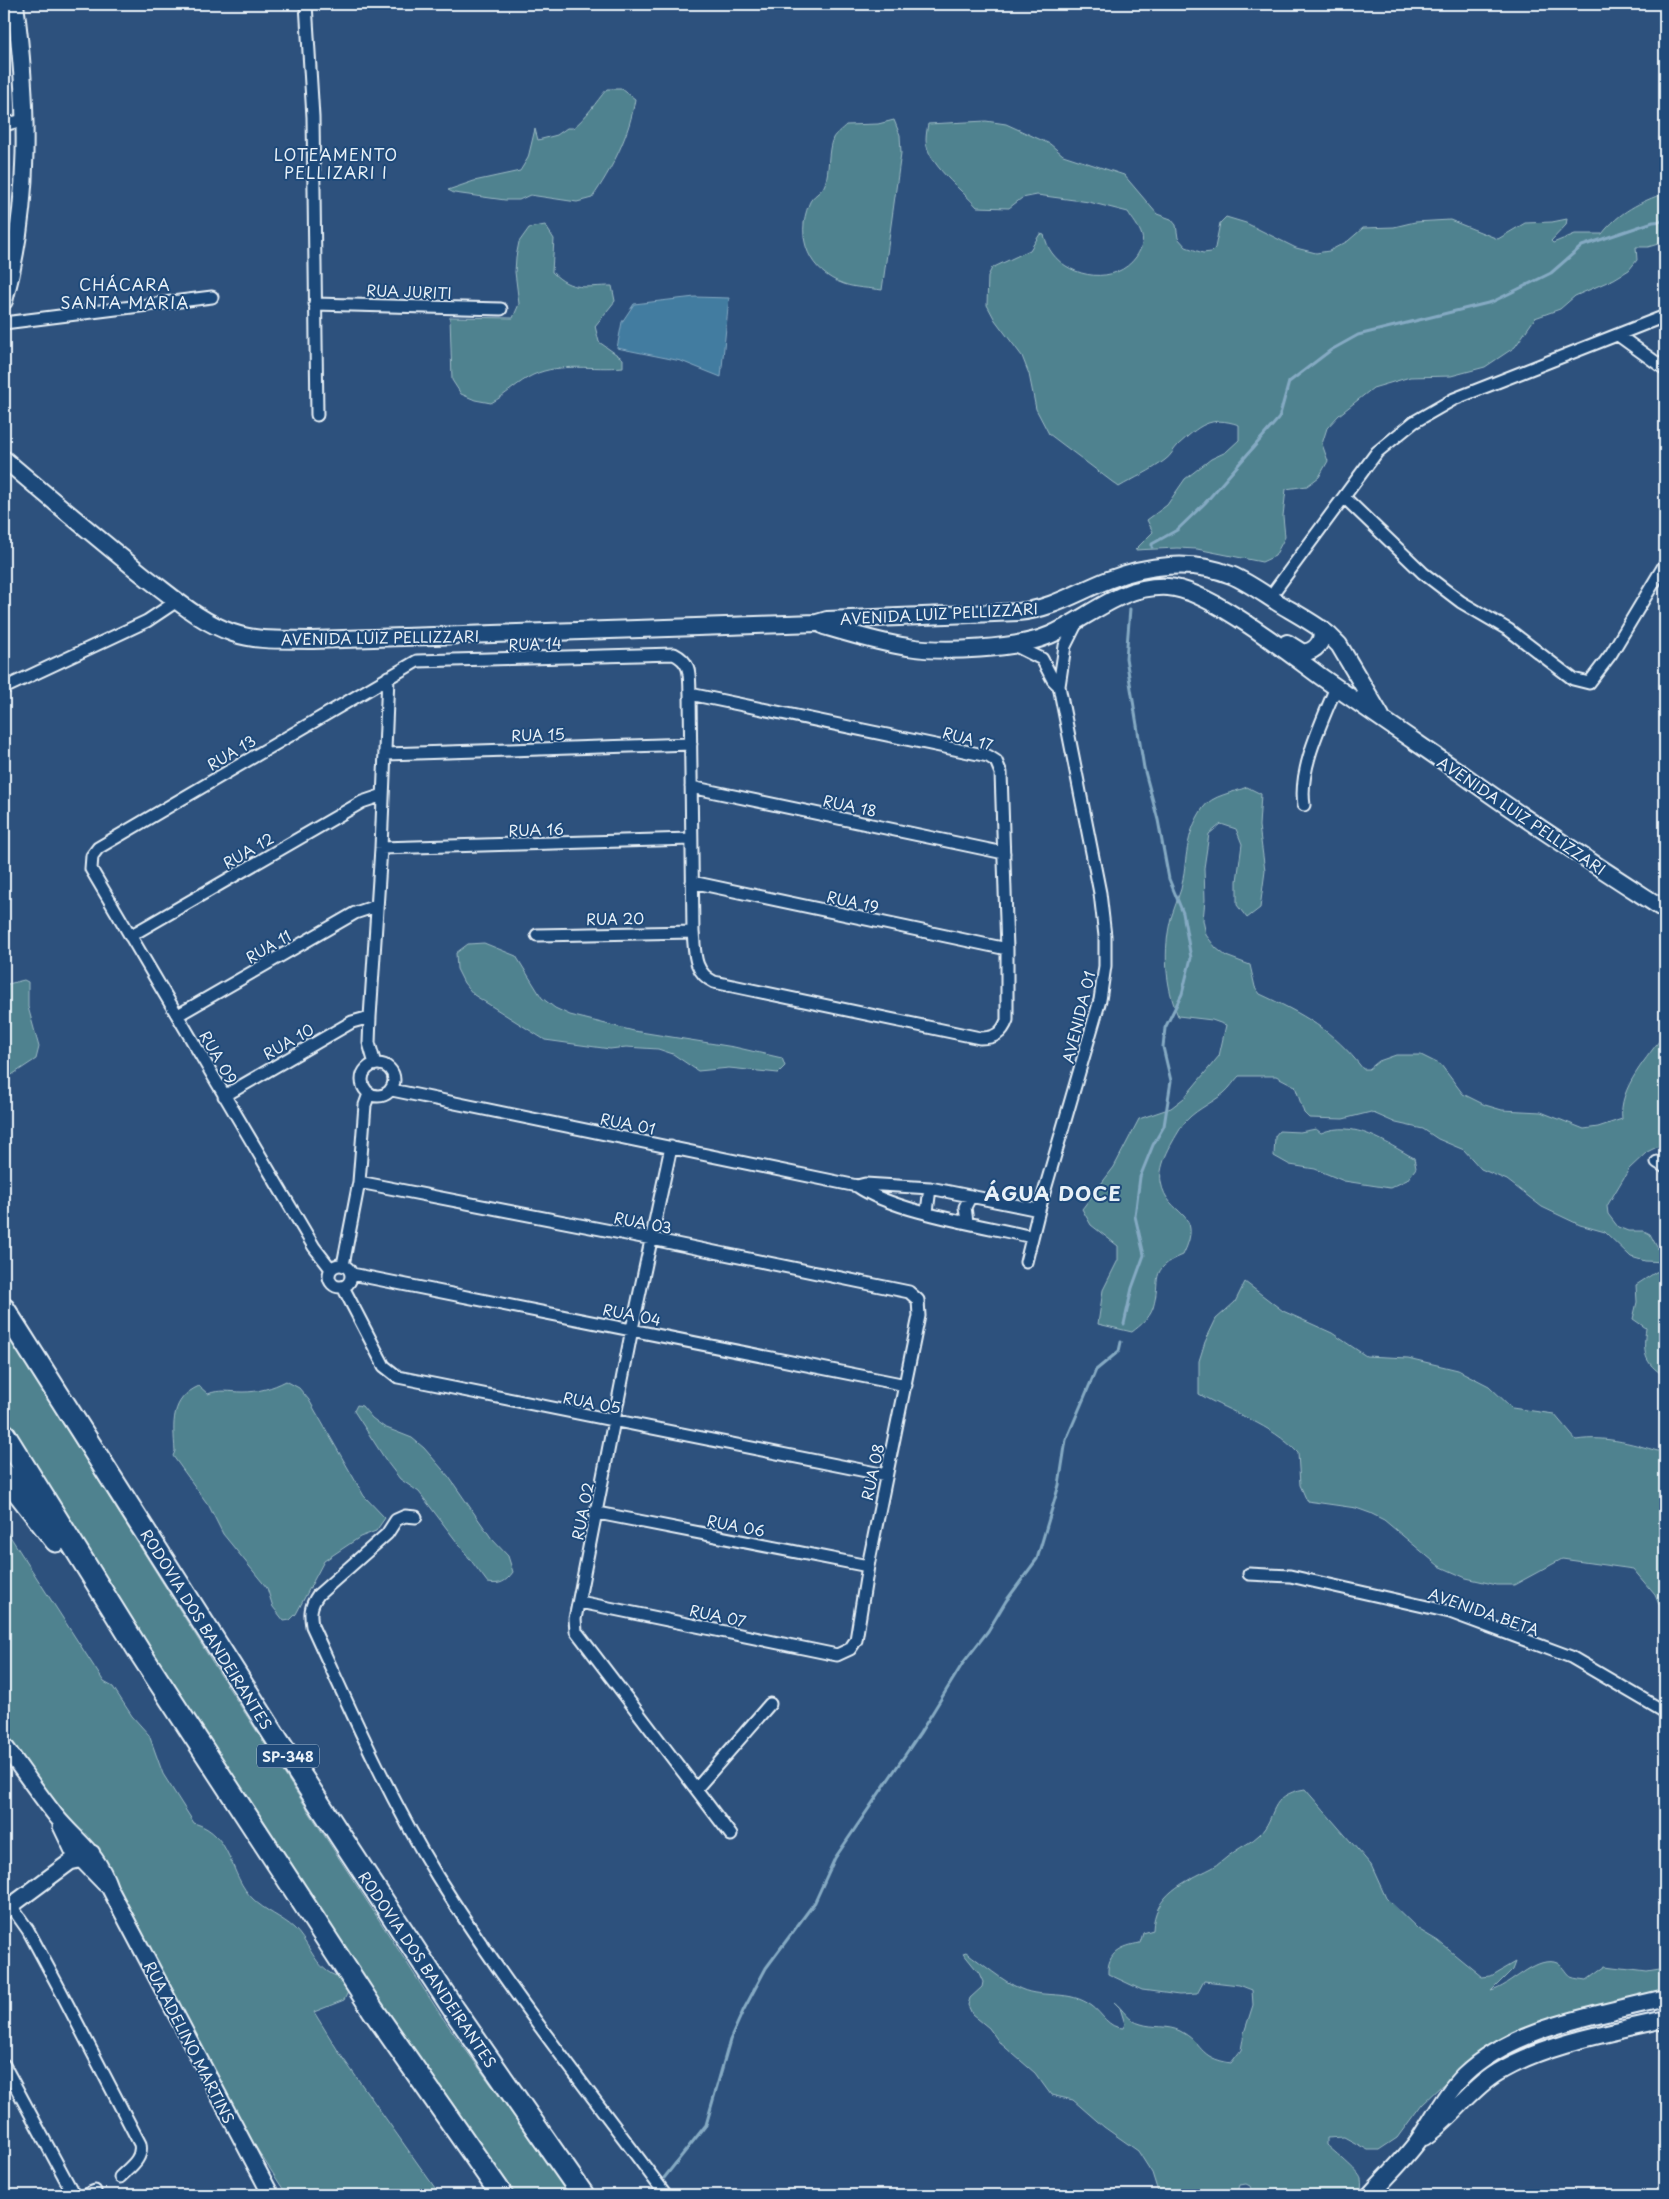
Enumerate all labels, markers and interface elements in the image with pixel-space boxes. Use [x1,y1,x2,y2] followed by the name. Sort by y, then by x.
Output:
[274,142,398,184] district label: LOTEAMENTO PELLIZARI I
[61,272,189,314] district label: CHÁCARA SANTA MARIA
[366,278,452,304] street label: RUA JURITI
[839,596,1039,630] street label: AVENIDA LUIZ PELLIZZARI
[281,624,479,650] street label: AVENIDA LUIZ PELLIZZARI
[508,631,562,655] street label: RUA 14
[940,720,996,756] street label: RUA 17
[511,722,565,746] street label: RUA 15
[202,728,260,776] street label: RUA 13
[1433,750,1611,880] street label: AVENIDA LUIZ PELLIZZARI
[821,788,879,822] street label: RUA 18
[508,817,564,841] street label: RUA 16
[218,826,278,874] street label: RUA 12
[825,884,881,918] street label: RUA 19
[586,906,644,930] street label: RUA 20
[241,924,295,968] street label: RUA 11
[1055,968,1101,1066] street label: AVENIDA 01
[258,1017,318,1065] street label: RUA 10
[195,1026,243,1088] street label: RUA 09
[598,1106,658,1140] street label: RUA 01
[984,1178,1122,1208] district label: ÁGUA DOCE
[612,1205,674,1239] street label: RUA 03
[601,1297,663,1331] street label: RUA 04
[561,1385,623,1419] street label: RUA 05
[855,1441,889,1503] street label: RUA 08
[565,1480,599,1542] street label: RUA 02
[705,1508,767,1542] street label: RUA 06
[136,1524,278,1734] street label: RODOVIA DOS BANDEIRANTES
[1426,1581,1542,1641] street label: AVENIDA BETA
[688,1598,749,1632] street label: RUA 07
[257,1744,319,1768] road number: SP-348
[353,1866,503,2072] street label: RODOVIA DOS BANDEIRANTES
[139,1957,241,2127] street label: RUA ADELINO MARTINS

